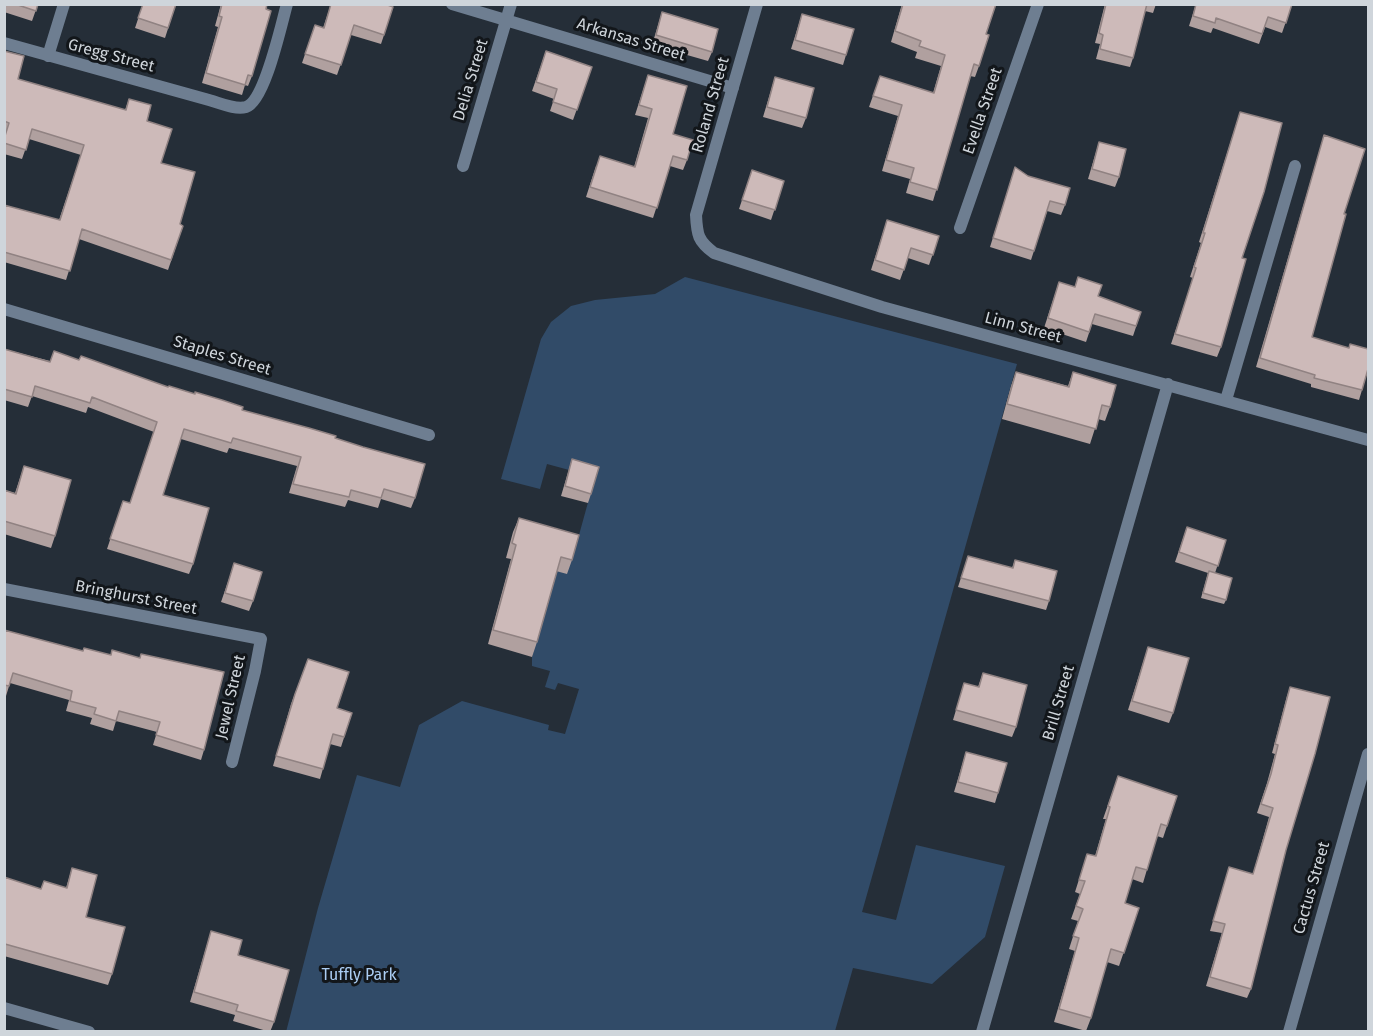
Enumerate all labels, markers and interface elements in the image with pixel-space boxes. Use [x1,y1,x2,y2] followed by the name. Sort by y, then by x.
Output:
[574,14,688,66] street label: Arkansas Street
[66,35,156,77] street label: Gregg Street
[449,37,493,123] street label: Delia Street
[688,55,734,155] street label: Roland Street
[959,65,1007,157] street label: Evella Street
[982,309,1064,347] street label: Linn Street
[171,332,273,380] street label: Staples Street
[73,577,199,619] street label: Bringhurst Street
[212,653,250,741] street label: Jewel Street
[1039,663,1079,743] street label: Brill Street
[1290,840,1334,936] street label: Cactus Street
[321,966,397,986] park label: Tuffly Park

